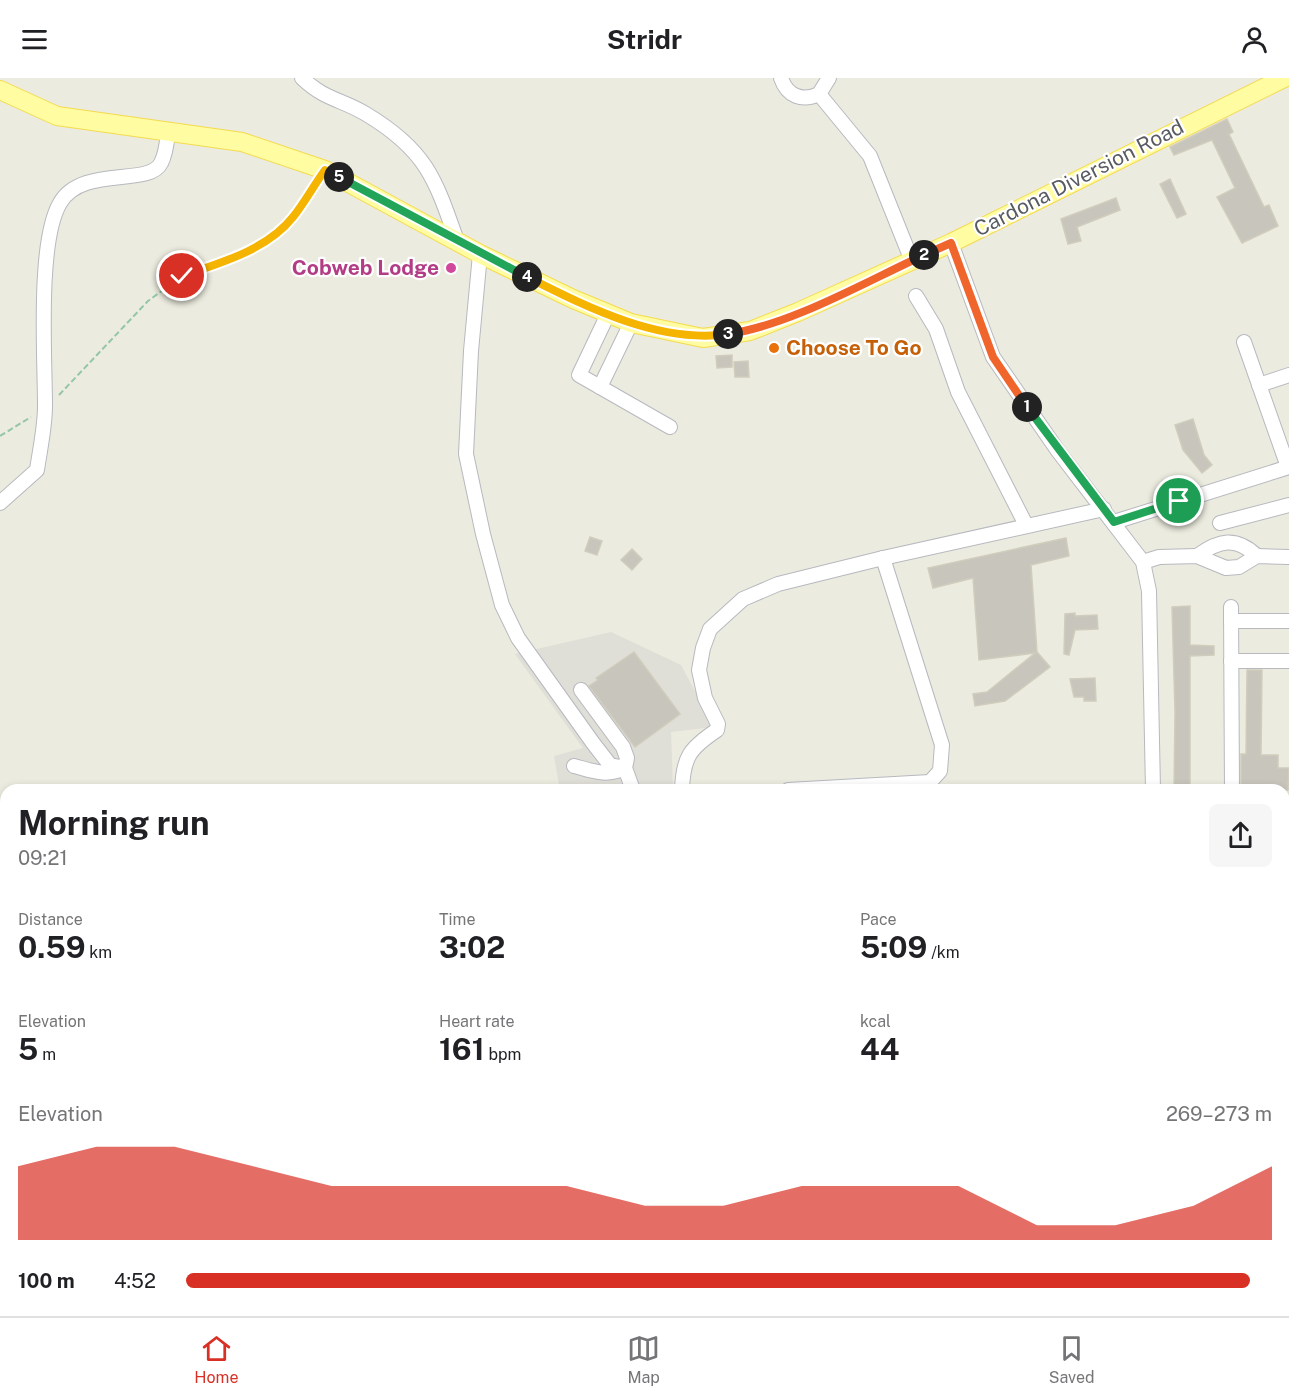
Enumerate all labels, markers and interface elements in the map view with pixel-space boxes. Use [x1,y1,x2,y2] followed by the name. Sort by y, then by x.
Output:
[18,23,51,56] icon: menu
[607,23,682,55] text: Stridr
[1238,23,1271,56] icon: person
[970,114,1188,241] street label: Cardona Diversion Road
[324,162,354,192] pin: 5
[334,167,344,186] text: 5
[909,240,939,270] pin: 2
[919,245,929,264] text: 2
[156,250,207,301] pin
[292,255,439,280] place label: Cobweb Lodge
[165,259,198,292] icon: check
[444,261,458,275] marker: Cobweb Lodge
[512,262,542,292] pin: 4
[522,267,532,286] text: 4
[713,319,743,349] pin: 3
[723,324,733,343] text: 3
[786,335,922,360] place label: Choose To Go
[767,341,781,355] marker: Choose To Go
[1012,392,1042,422] pin: 1
[1024,397,1030,416] text: 1
[1153,475,1204,526] pin
[1162,484,1195,517] icon: arrive
[18,804,210,842] text: Morning run
[1209,804,1272,867] button: share
[18,846,68,870] text: 09:21
[18,910,83,929] text: Distance
[439,910,475,929] text: Time
[860,910,897,929] text: Pace
[18,929,85,965] text: 0.59
[439,929,505,965] text: 3:02
[860,929,927,965] text: 5:09
[85,943,112,962] text: km
[927,943,960,962] text: /km
[18,1012,86,1031] text: Elevation
[439,1012,515,1031] text: Heart rate
[860,1012,891,1031] text: kcal
[18,1031,38,1067] text: 5
[439,1031,485,1067] text: 161
[860,1031,899,1067] text: 44
[38,1045,56,1064] text: m
[485,1045,521,1064] text: bpm
[18,1102,103,1126] text: Elevation
[1166,1102,1272,1126] text: 269–273 m
[18,1269,75,1293] text: 100 m
[114,1269,156,1293] text: 4:52
[194,1332,238,1387] tab: Home
[627,1332,660,1387] tab: Map
[1049,1332,1095,1387] tab: Saved

